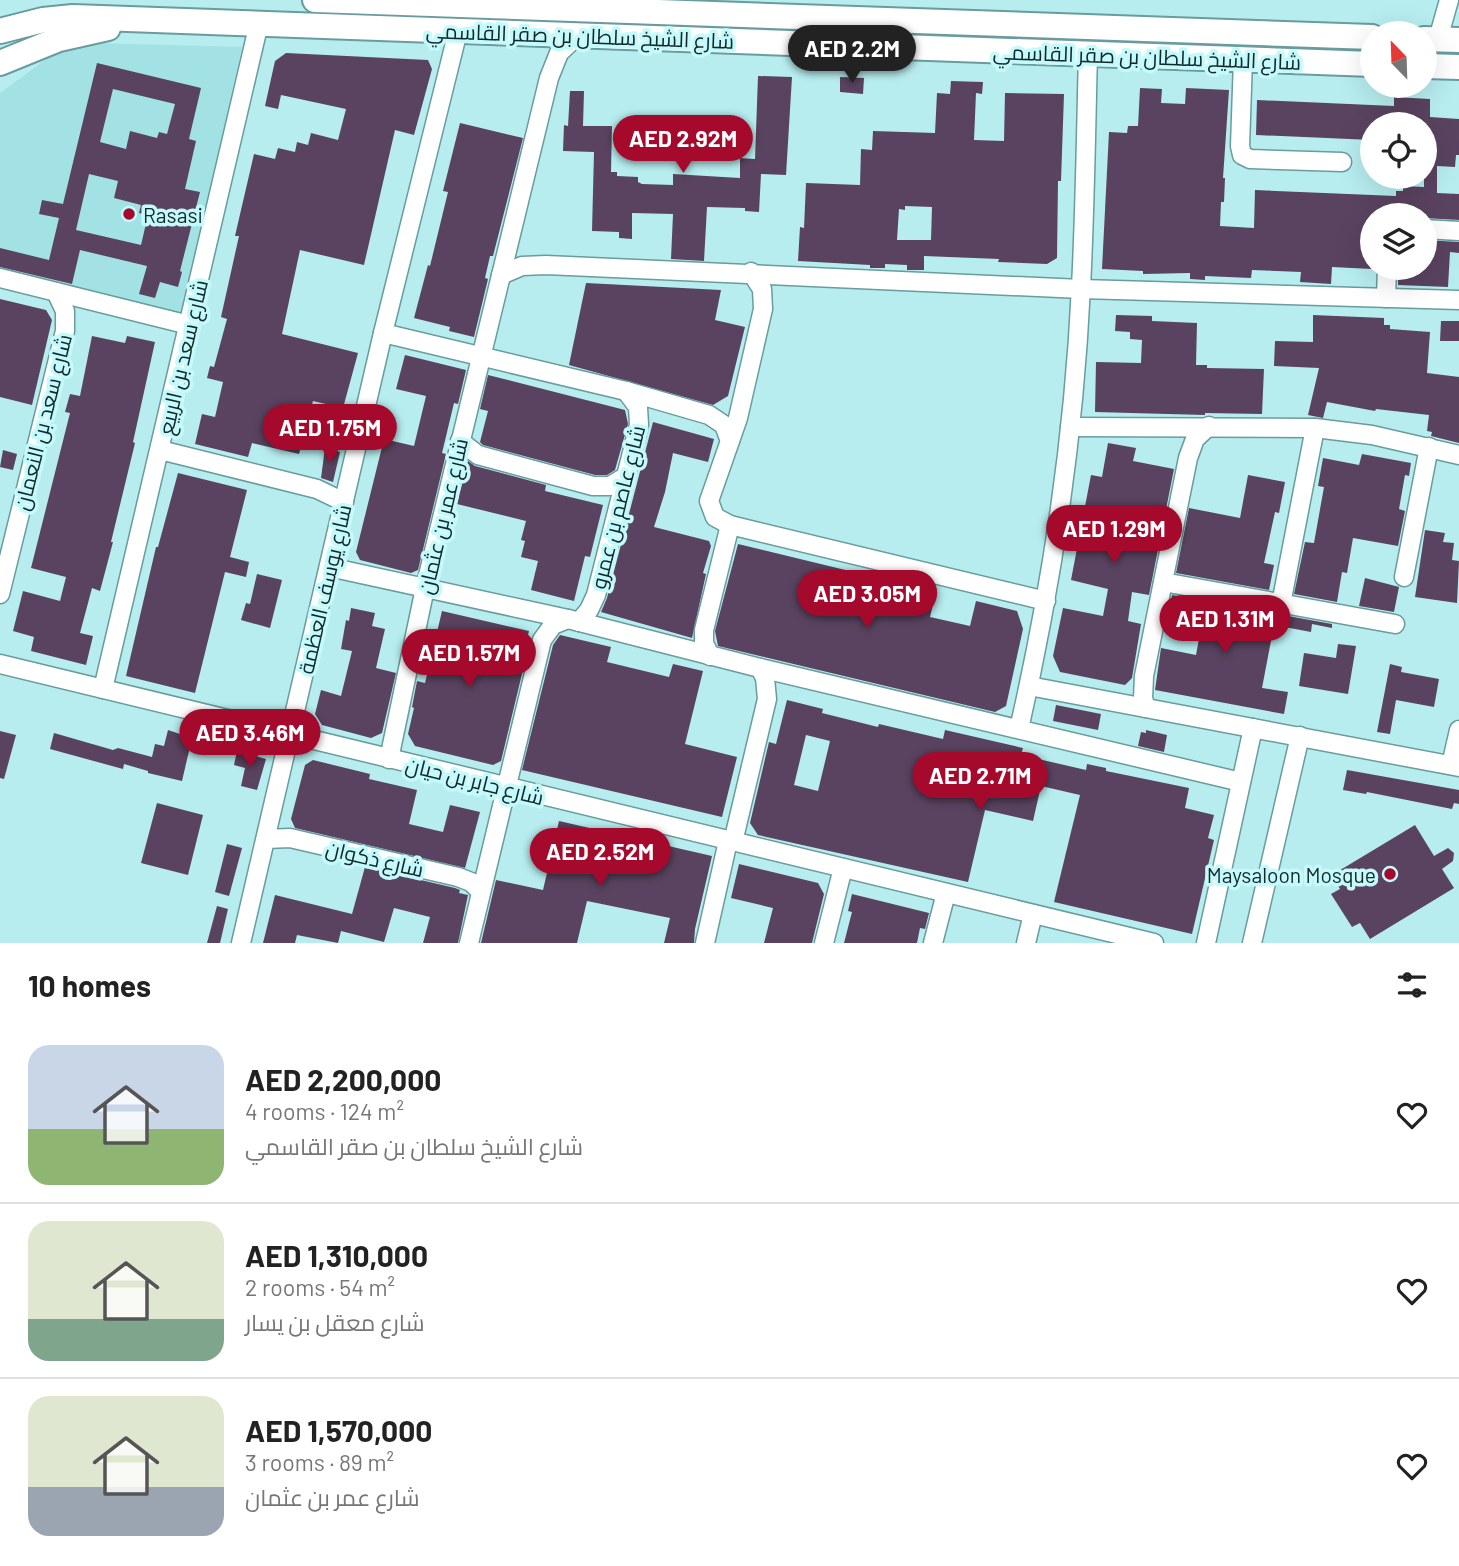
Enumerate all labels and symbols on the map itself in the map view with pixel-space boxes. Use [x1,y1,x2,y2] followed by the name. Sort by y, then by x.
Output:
[425,17,735,58] street label: شارع الشيخ سلطان بن صقر القاسمي
[1360,21,1437,98] north arrow
[780,25,924,85] pin: AED 2.2M
[992,38,1302,79] street label: شارع الشيخ سلطان بن صقر القاسمي
[603,116,763,175] pin: AED 2.92M
[143,202,203,227] place label: Rasasi
[121,206,137,222] marker: Rasasi
[152,277,215,438] street label: شارع سعد بن الربيع
[8,331,79,513] street label: شارع سعد بن النعمان
[250,405,410,464] pin: AED 1.75M
[585,423,652,592] street label: شارع عاصم بن عمرو
[412,436,475,597] street label: شارع عمر بن عثمان
[292,502,359,677] street label: شارع يوسف العظمة
[1034,505,1194,565] pin: AED 1.29M
[787,570,947,630] pin: AED 3.05M
[1145,596,1305,655] pin: AED 1.31M
[389,630,549,689] pin: AED 1.57M
[170,710,330,769] pin: AED 3.46M
[403,751,547,812] street label: شارع جابر بن حيان
[900,752,1060,812] pin: AED 2.71M
[520,828,680,888] pin: AED 2.52M
[323,835,426,884] street label: شارع ذكوان
[1207,862,1376,887] place label: Maysaloon Mosque
[1382,866,1398,882] marker: Maysaloon Mosque

